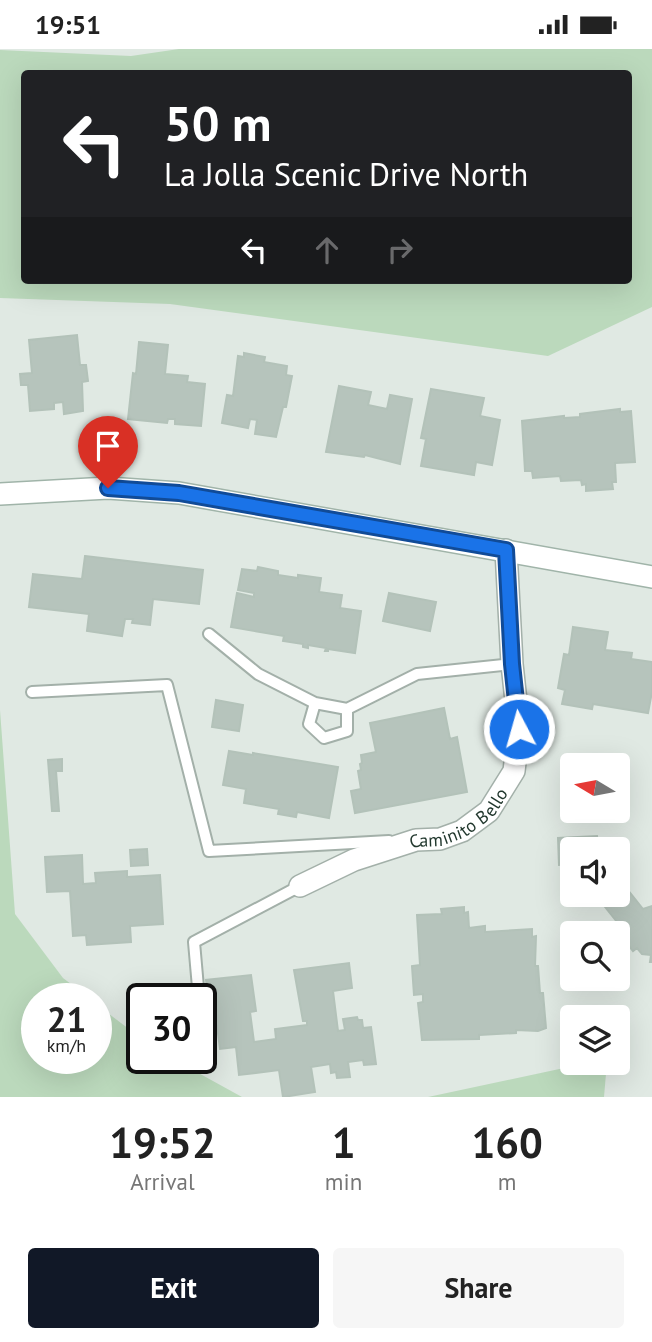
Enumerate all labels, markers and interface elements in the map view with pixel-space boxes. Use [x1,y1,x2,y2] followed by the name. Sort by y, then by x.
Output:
[35,8,101,41] text: 19:51
[164,91,271,155] text: 50 m
[49,98,140,189] icon: left
[164,153,528,195] text: La Jolla Scenic Drive North
[235,231,273,269] icon: left
[308,231,346,269] icon: ahead
[381,231,419,269] icon: right
[78,416,138,488] pin
[89,427,127,465] icon: arrive
[482,692,556,766] position arrow
[560,753,630,823] north arrow
[560,753,630,1075] map controls
[406,783,512,853] street label: Caminito Bello
[560,837,630,907] button: sound
[560,921,630,991] button: search
[126,983,217,1074] speed limit sign: 30
[47,996,86,1042] text: 21
[560,1005,630,1075] button: layers
[47,1034,86,1057] text: km/h
[109,1115,216,1170] text: 19:52
[332,1115,355,1170] text: 1
[471,1115,543,1170] text: 160
[130,1167,195,1196] text: Arrival
[325,1167,362,1196] text: min
[498,1167,516,1196] text: m
[28,1248,319,1328] button: Exit
[333,1248,624,1328] button: Share

